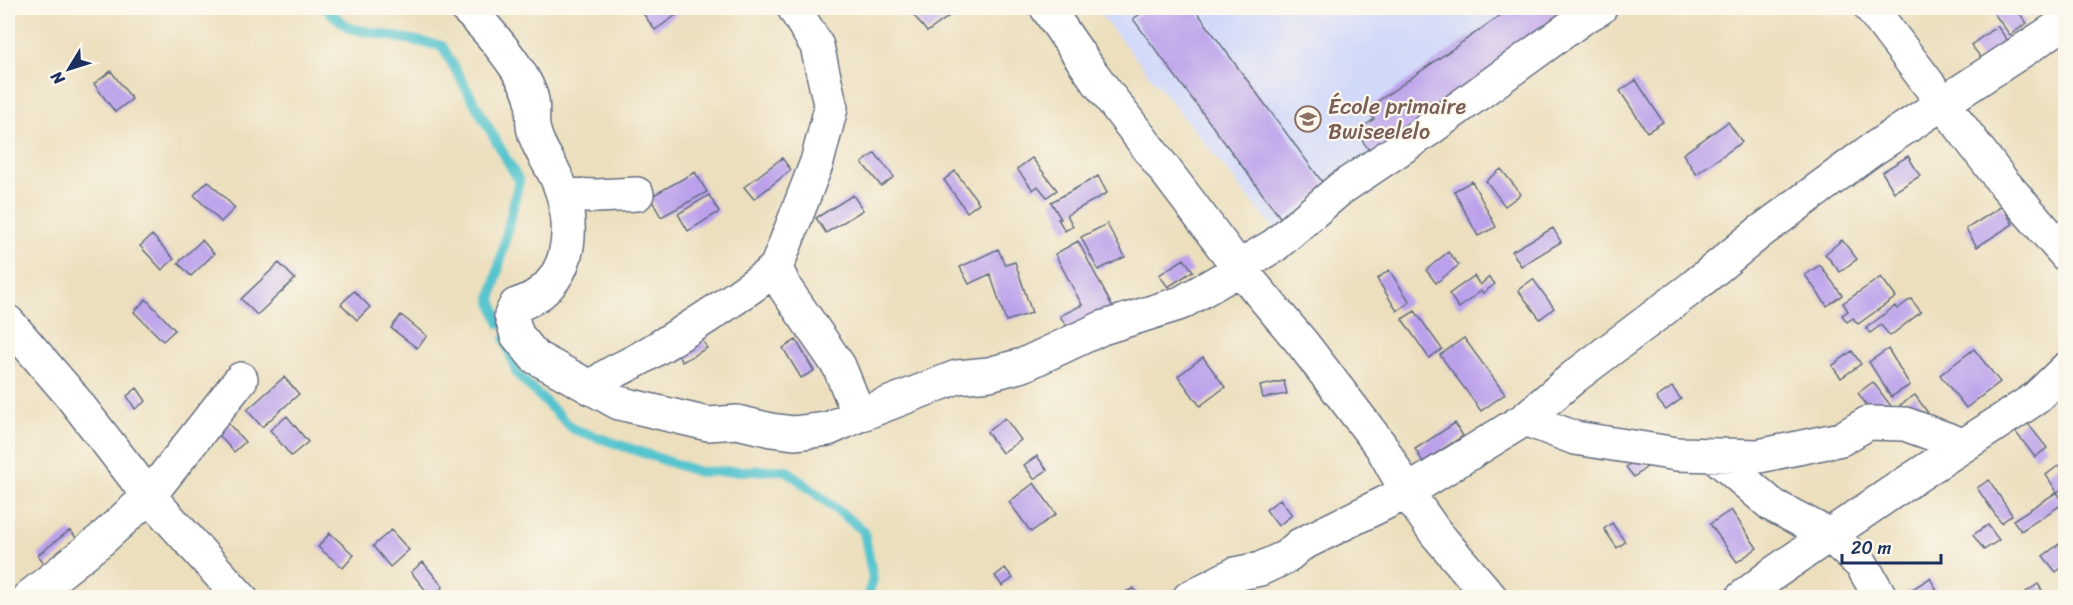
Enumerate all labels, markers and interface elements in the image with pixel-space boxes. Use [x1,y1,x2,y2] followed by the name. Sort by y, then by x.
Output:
[39,39,99,99] north arrow
[42,64,73,92] text: N
[1328,87,1466,151] place label: École primaire Bwiseelelo
[1293,104,1323,134] school or university icon: École primaire Bwiseelelo
[1842,527,1941,565] scale bar
[1851,532,1891,564] text: 20 m

